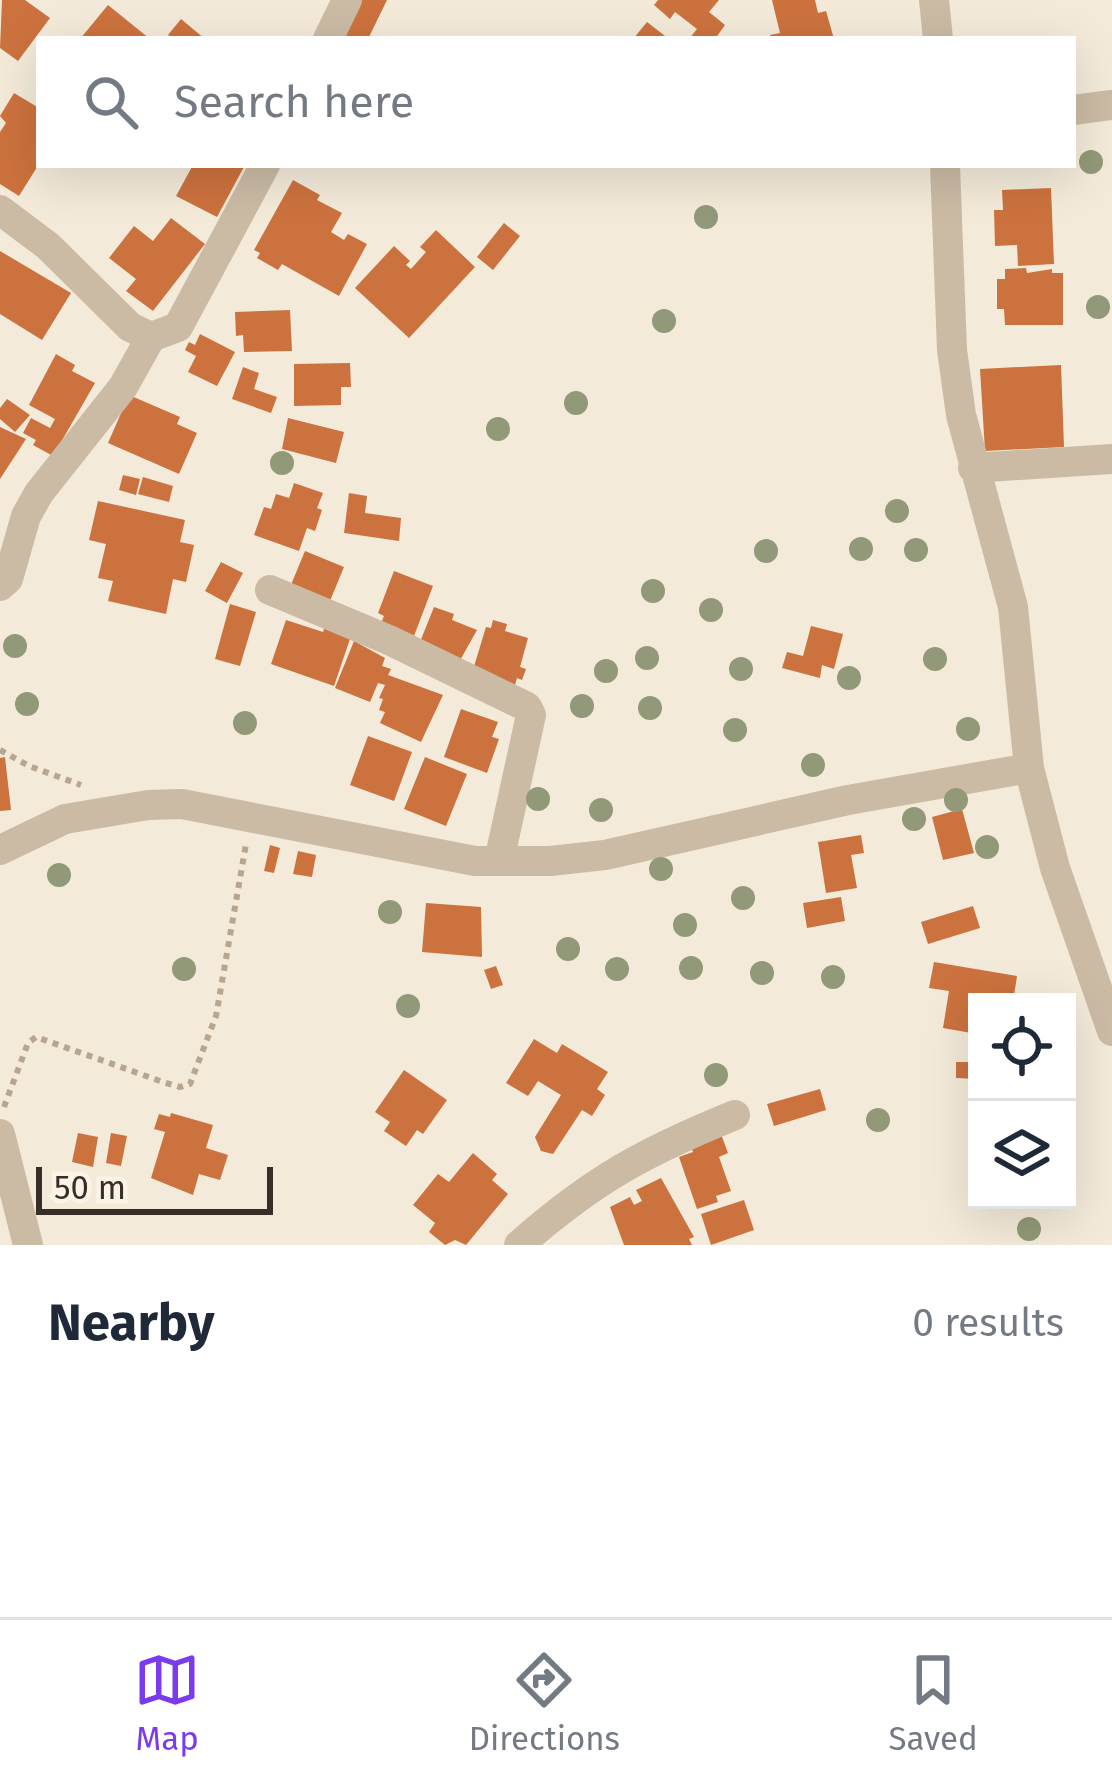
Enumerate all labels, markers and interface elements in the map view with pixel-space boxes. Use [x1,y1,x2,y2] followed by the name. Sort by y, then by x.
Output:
[36,36,1076,168] search box
[78,69,144,135] icon: search
[174,75,414,129] text: Search here
[968,993,1076,1209] map controls
[968,993,1076,1101] button: locate
[968,1101,1076,1209] button: layers
[36,1161,273,1214] scale bar
[54,1168,126,1208] text: 50 m
[48,1292,214,1354] text: Nearby
[912,1300,1064,1346] text: 0 results
[134,1647,200,1759] tab: Map
[469,1647,620,1759] tab: Directions
[888,1647,978,1759] tab: Saved

